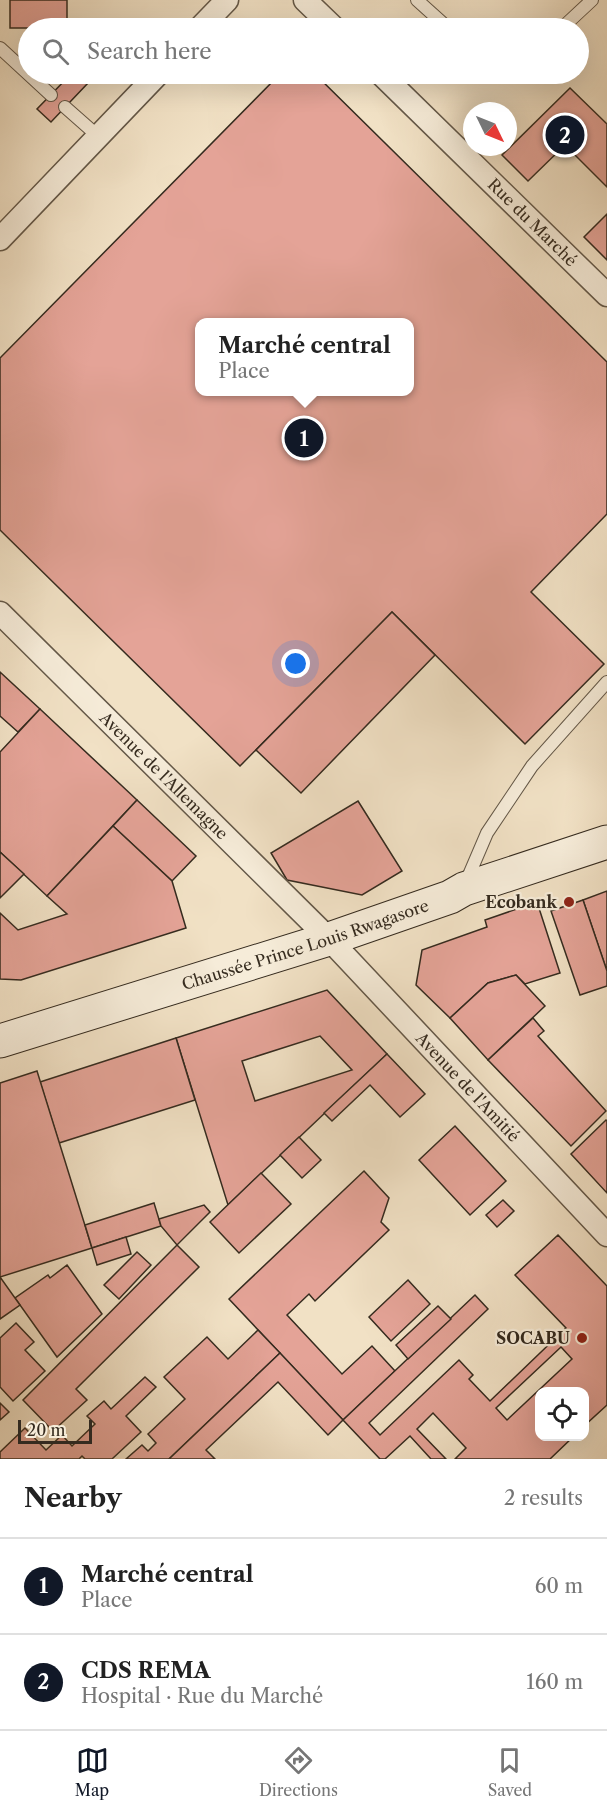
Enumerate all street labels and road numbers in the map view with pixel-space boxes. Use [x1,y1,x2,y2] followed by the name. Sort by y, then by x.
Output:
[484,174,581,270] street label: Rue du Marché
[95,707,232,843] street label: Avenue de l'Allemagne
[179,895,431,994] street label: Chaussée Prince Louis Rwagasore
[411,1027,524,1146] street label: Avenue de l'Amitié

